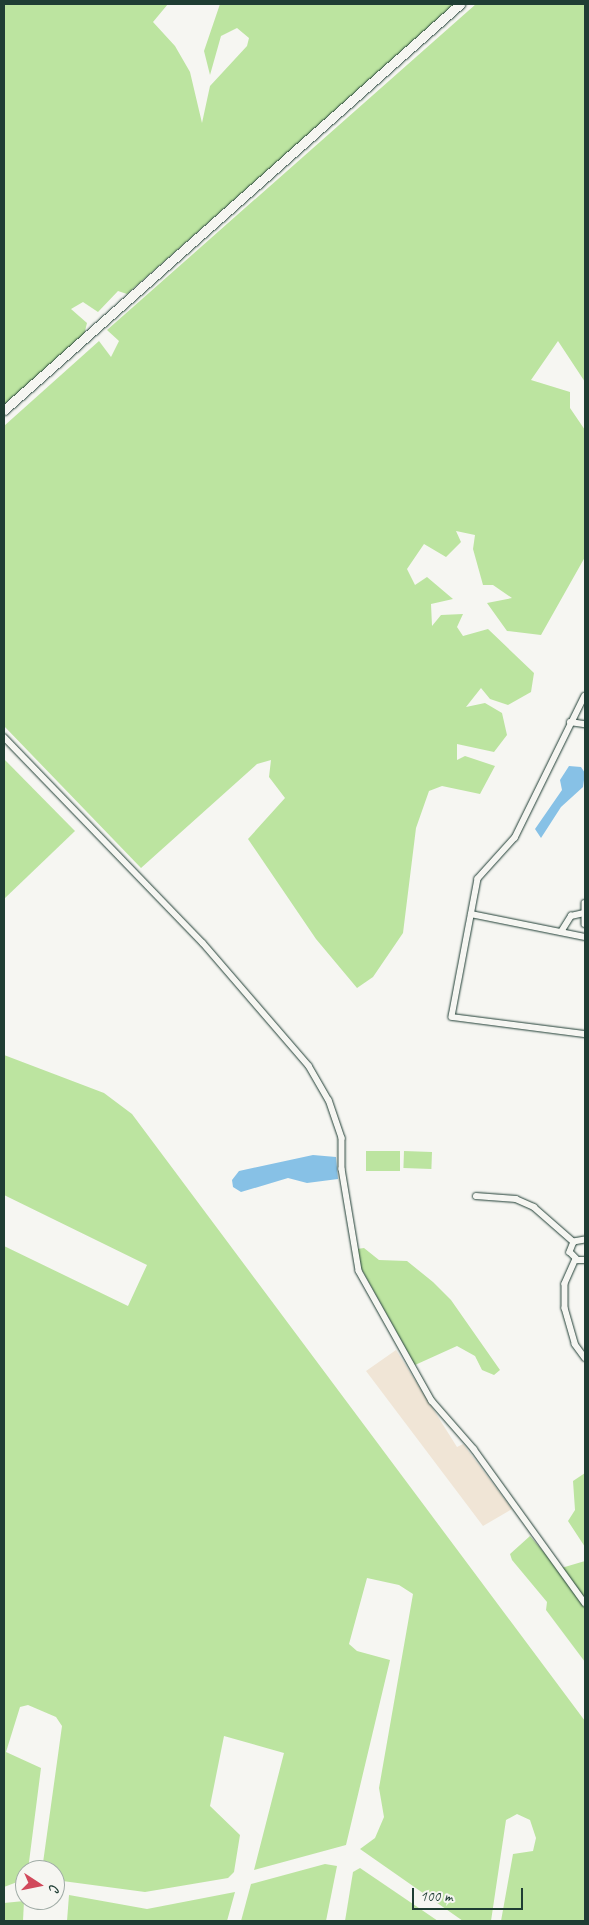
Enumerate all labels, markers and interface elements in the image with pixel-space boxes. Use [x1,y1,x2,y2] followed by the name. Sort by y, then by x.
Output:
[15,1860,65,1910] north arrow
[414,1878,525,1910] scale bar
[45,1883,63,1893] text: С
[420,1887,452,1906] text: 100 m

